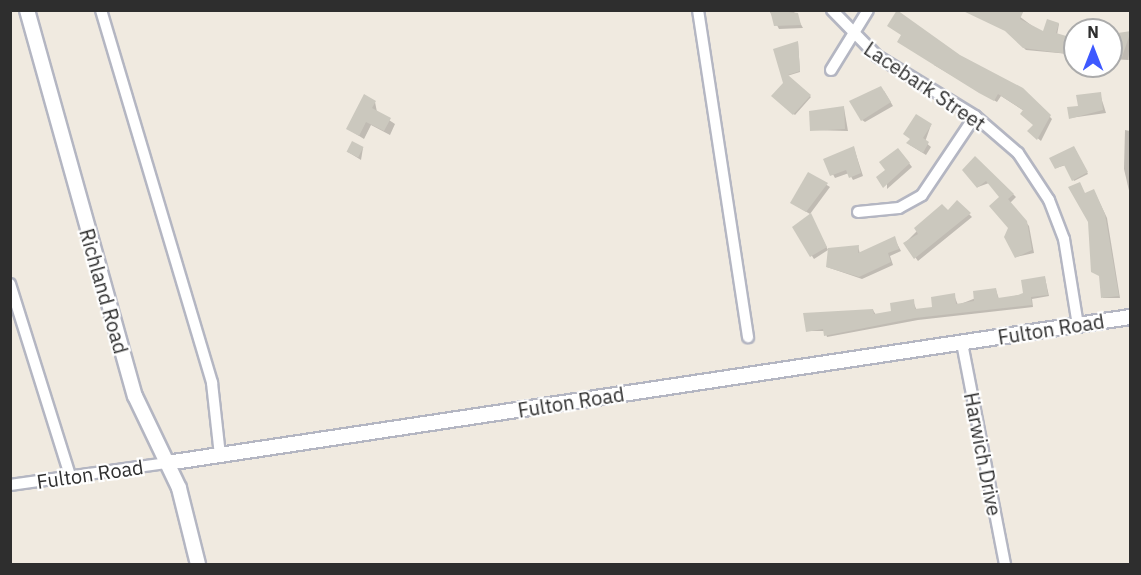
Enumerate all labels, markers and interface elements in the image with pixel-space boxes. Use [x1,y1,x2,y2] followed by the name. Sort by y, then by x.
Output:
[1063,18,1123,78] north arrow
[1087,22,1099,42] text: N
[860,37,990,135] street label: Lacebark Street
[75,226,133,356] street label: Richland Road
[996,309,1106,349] street label: Fulton Road
[516,382,626,422] street label: Fulton Road
[959,390,1007,518] street label: Harwich Drive
[35,455,145,493] street label: Fulton Road

